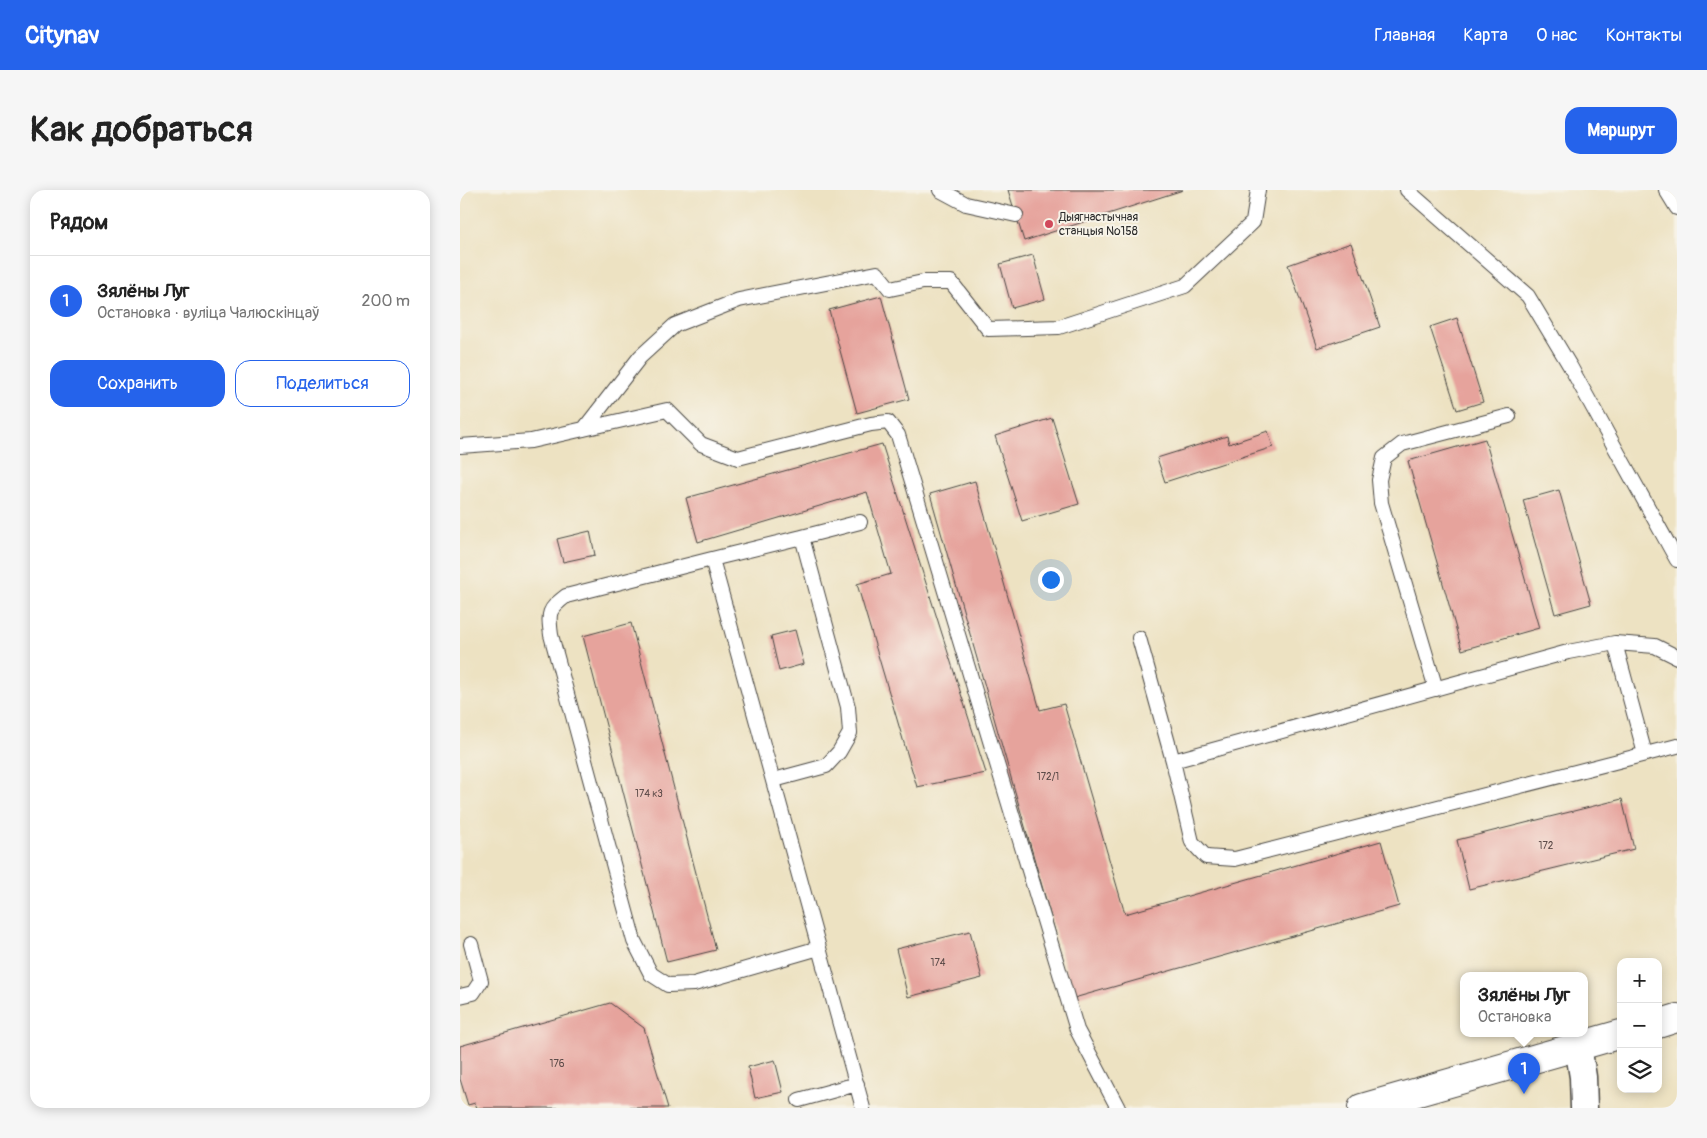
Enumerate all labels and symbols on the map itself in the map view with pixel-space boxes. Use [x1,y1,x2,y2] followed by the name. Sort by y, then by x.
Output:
[1058,210,1138,239] place label: Дыягнастычная станцыя №158
[1043,218,1055,230] marker: Дыягнастычная станцыя №158
[1038,567,1064,593] your location
[1037,771,1059,783] house number: 172/1
[635,788,663,800] house number: 174 к3
[1539,840,1554,852] house number: 172
[931,957,946,969] house number: 174
[1508,1053,1540,1094] pin: 1
[549,1058,565,1070] house number: 176

